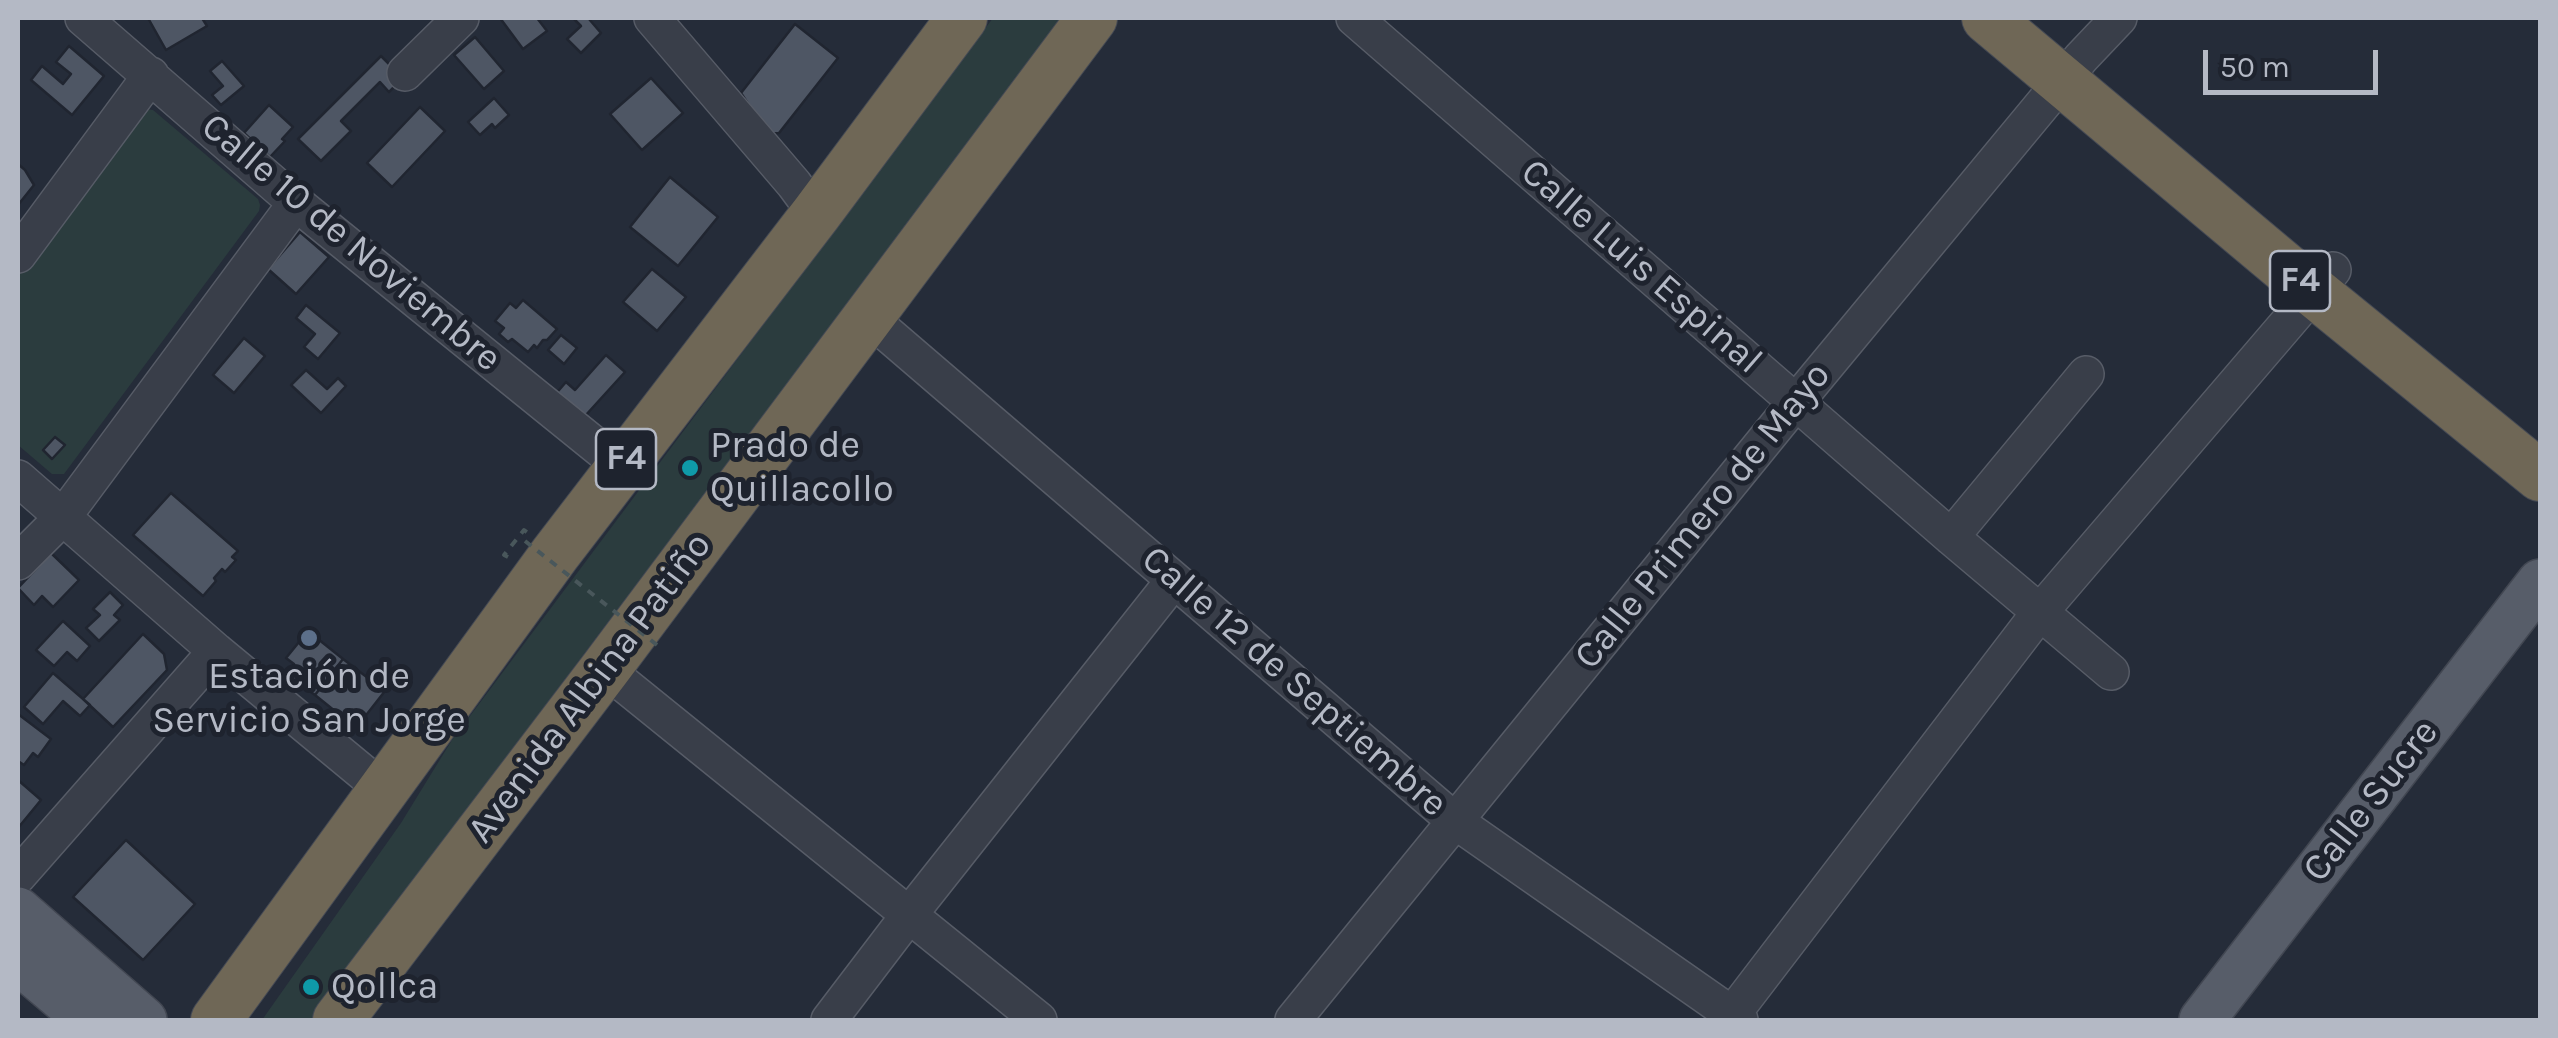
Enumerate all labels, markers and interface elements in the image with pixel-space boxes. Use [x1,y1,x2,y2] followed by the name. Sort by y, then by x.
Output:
[2208,30,2383,92] scale bar
[2220,49,2290,85] text: 50 m
[192,104,510,382] street label: Calle 10 de Noviembre
[1511,150,1771,384] street label: Calle Luis Espinal
[2270,251,2330,311] road number: F4
[1565,353,1841,679] street label: Calle Primero de Mayo
[710,423,894,512] place label: Prado de Quillacollo
[596,429,656,489] road number: F4
[679,457,701,479] marker: Prado de Quillacollo
[458,524,722,852] street label: Avenida Albina Patiño
[1132,537,1456,827] street label: Calle 12 de Septiembre
[298,627,320,649] marker: Estación de Servicio San Jorge
[152,654,466,744] place label: Estación de Servicio San Jorge
[2294,711,2448,891] street label: Calle Sucre
[331,964,438,1010] place label: Qollca
[300,976,322,998] marker: Qollca

